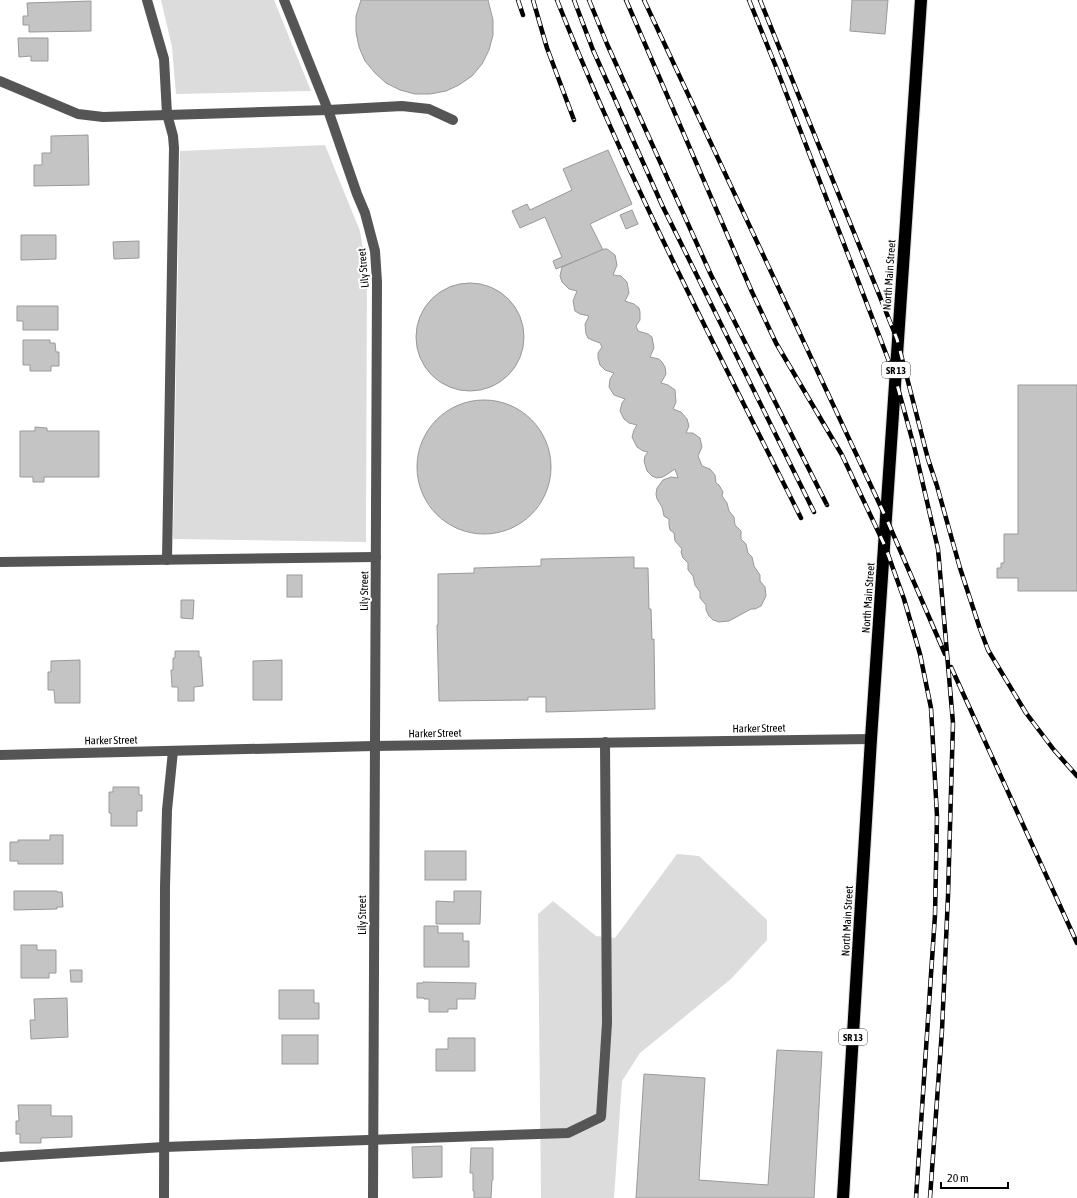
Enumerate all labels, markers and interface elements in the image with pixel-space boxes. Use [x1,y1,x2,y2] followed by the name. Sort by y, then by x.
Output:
[881,239,897,311] street label: North Main Street
[355,248,371,288] street label: Lily Street
[882,362,910,378] road number: SR 13
[860,562,876,634] street label: North Main Street
[358,571,370,611] street label: Lily Street
[732,722,786,734] street label: Harker Street
[408,727,462,739] street label: Harker Street
[84,734,138,746] street label: Harker Street
[839,885,855,957] street label: North Main Street
[356,895,368,935] street label: Lily Street
[839,1029,867,1045] road number: SR 13
[941,1164,1008,1190] scale bar
[947,1171,969,1185] text: 20 m

